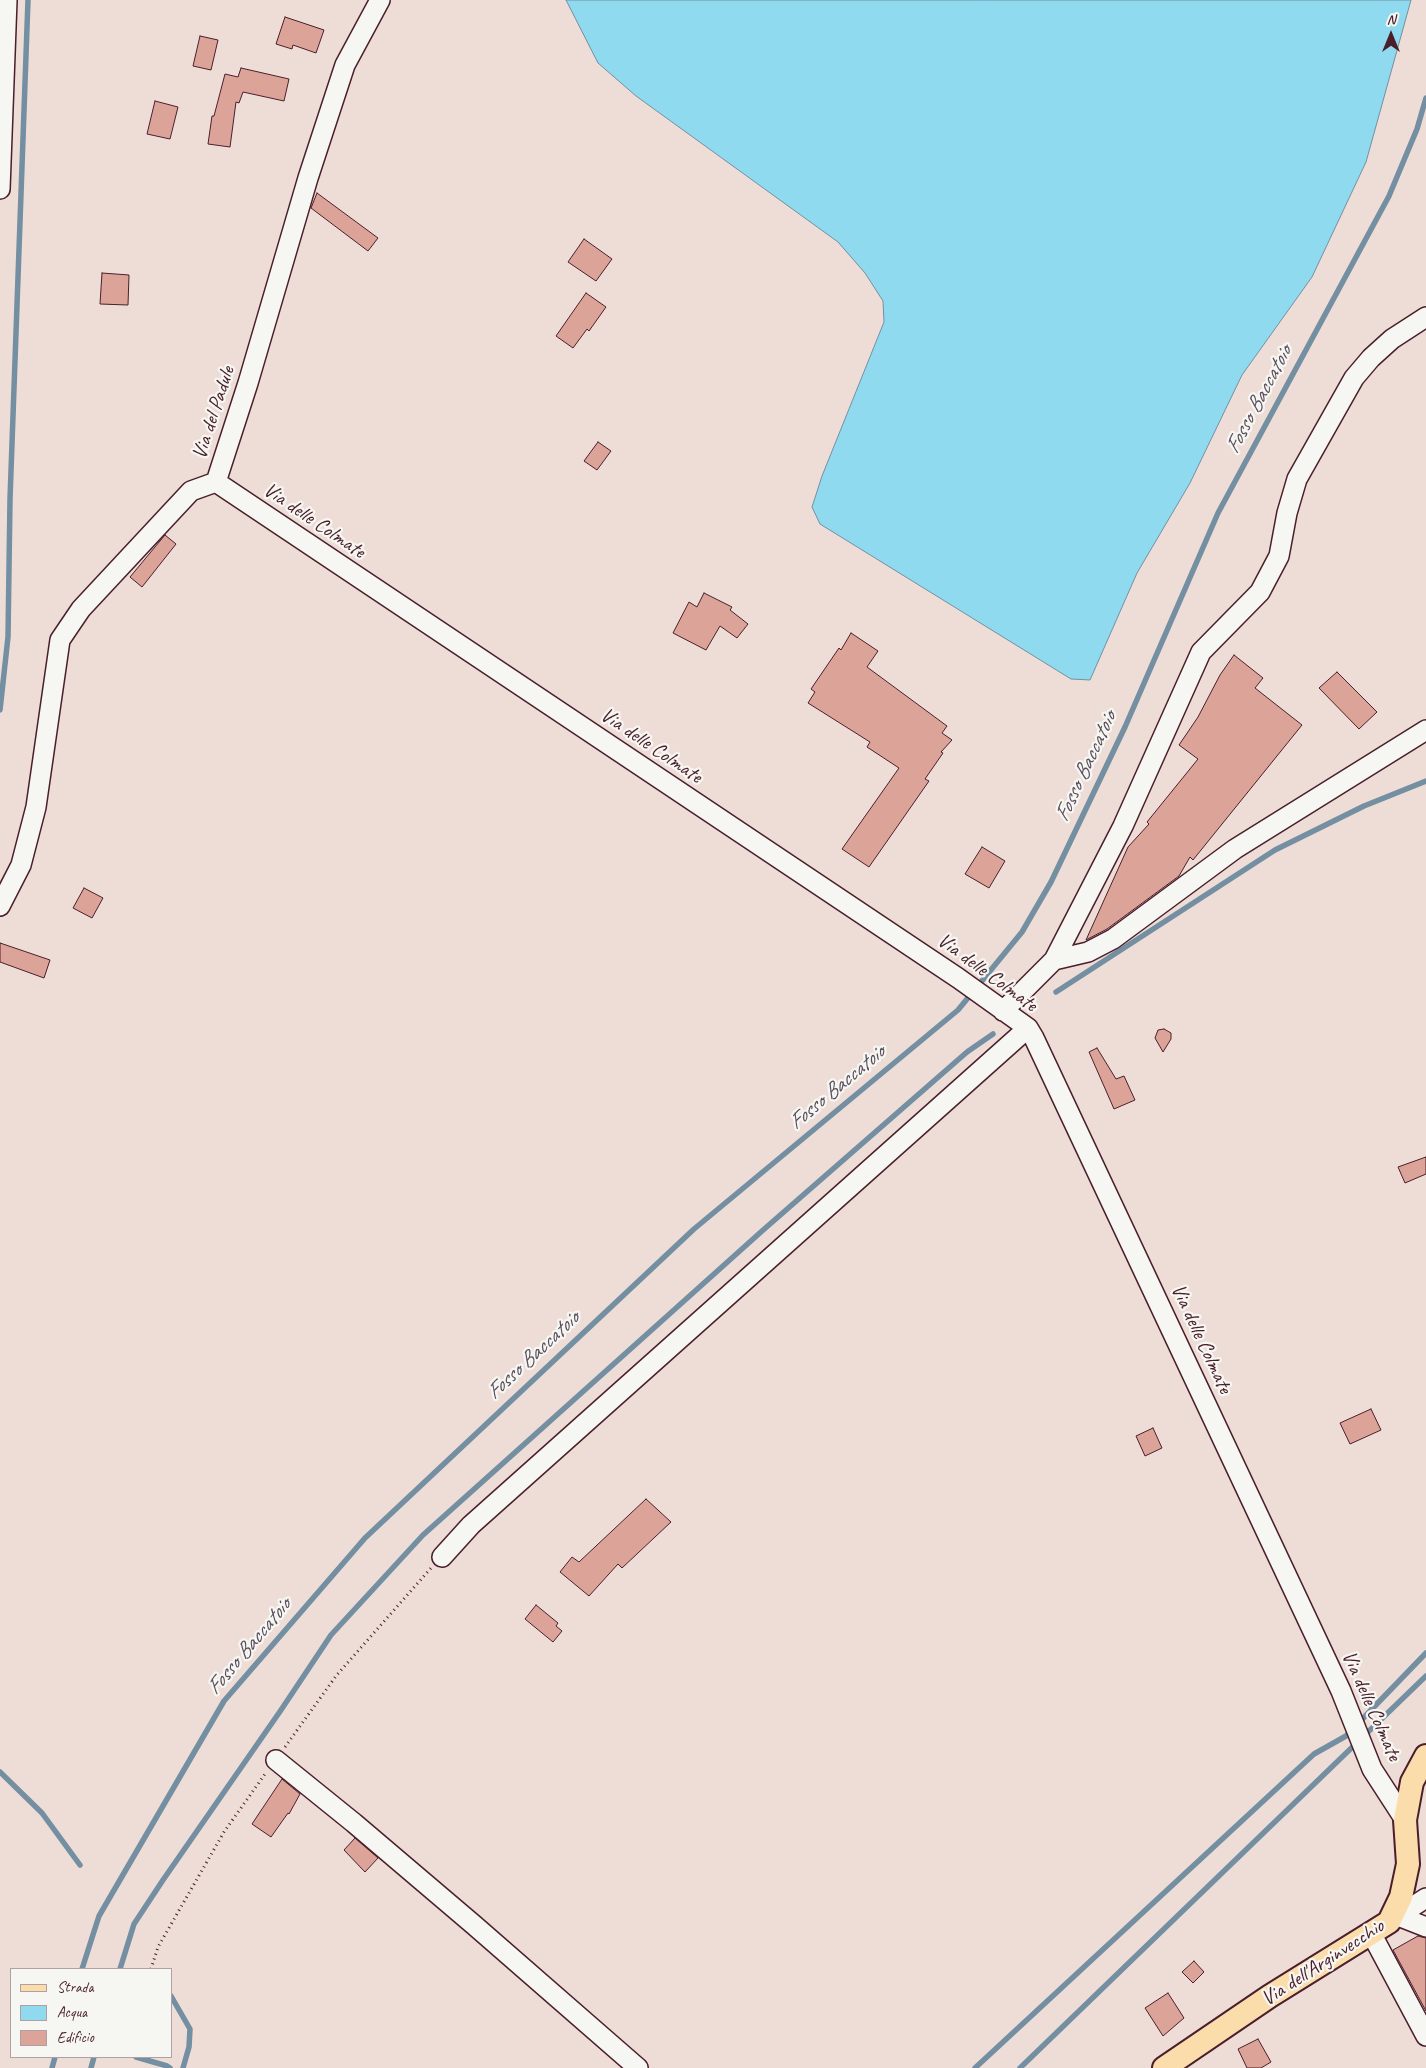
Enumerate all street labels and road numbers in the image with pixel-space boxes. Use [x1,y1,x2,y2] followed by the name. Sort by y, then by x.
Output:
[187,363,241,463] street label: Via del Padule
[258,478,370,564] street label: Via delle Colmate
[595,703,707,789] street label: Via delle Colmate
[932,928,1042,1018] street label: Via delle Colmate
[1165,1280,1237,1398] street label: Via delle Colmate
[1336,1647,1406,1765] street label: Via delle Colmate
[1257,1914,1389,2012] street label: Via dell'Arginvecchio

